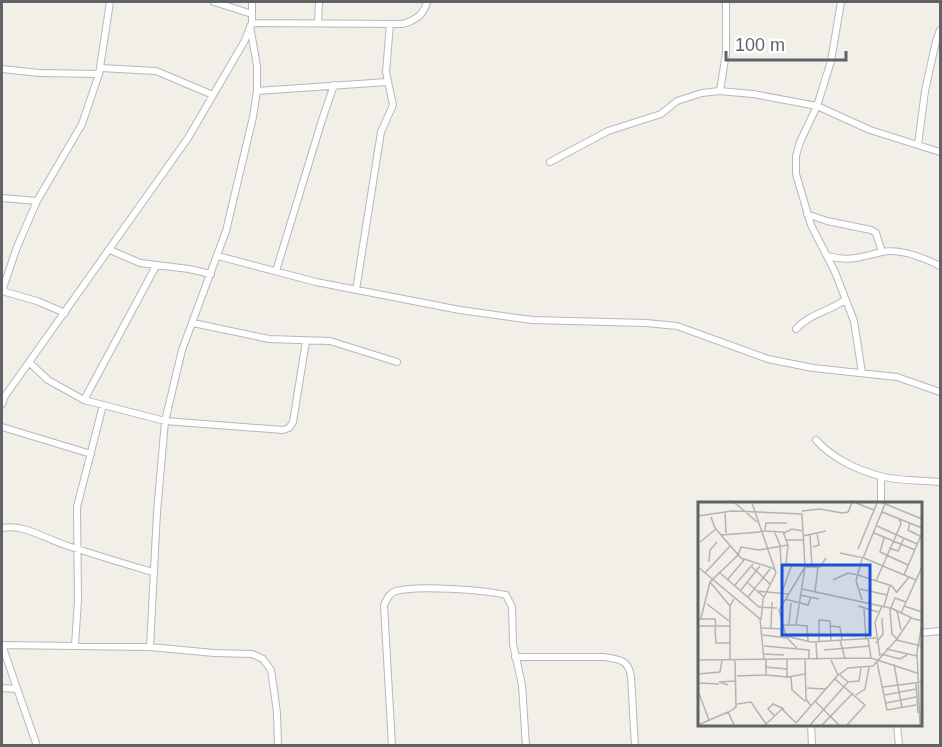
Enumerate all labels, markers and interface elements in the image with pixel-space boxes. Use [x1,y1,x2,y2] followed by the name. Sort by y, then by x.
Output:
[726,24,846,62] scale bar
[735,35,785,55] text: 100 m
[698,502,921,726] inset map

